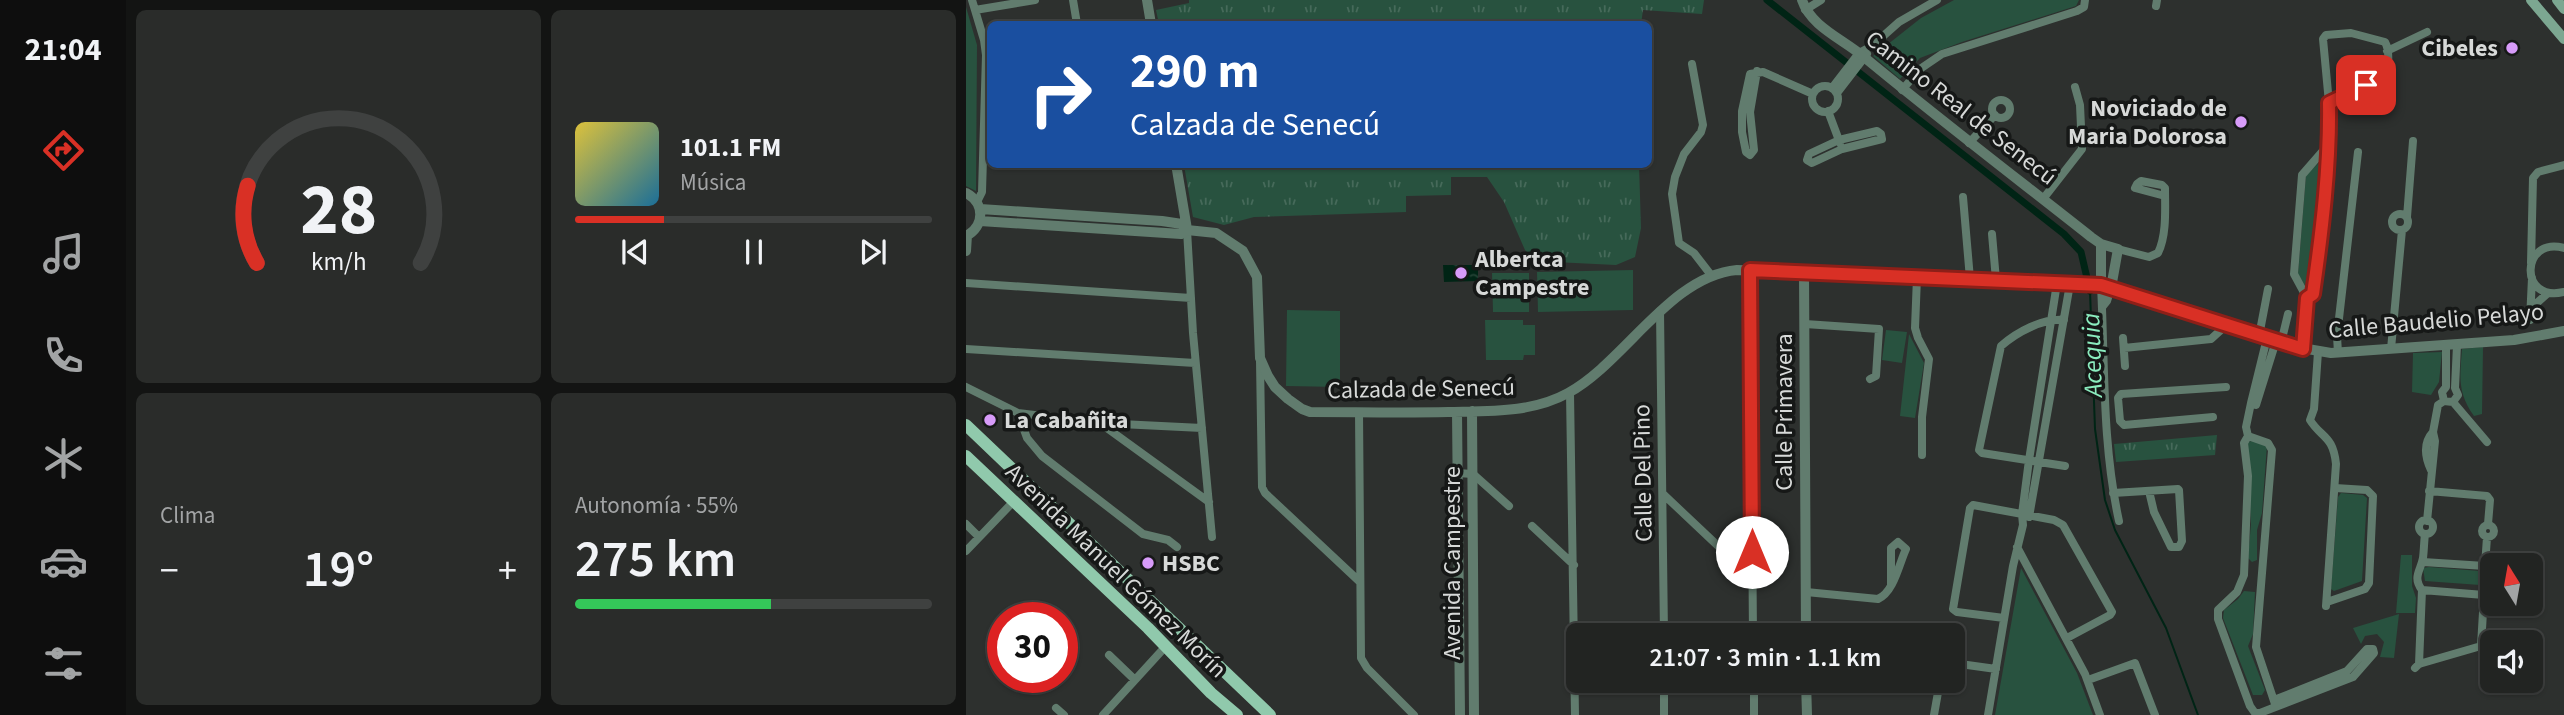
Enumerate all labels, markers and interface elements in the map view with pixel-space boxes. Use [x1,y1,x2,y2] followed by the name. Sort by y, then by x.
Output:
[1858,22,2064,194] street label: Camino Real de Senecú
[24,27,102,73] text: 21:04
[2421,31,2498,66] place label: Cibeles
[1130,37,1259,107] text: 290 m
[2504,40,2520,56] marker: Cibeles
[1015,49,1106,140] icon: right
[2336,55,2396,115] pin
[2347,66,2385,104] icon: arrive
[2068,91,2227,154] place label: Noviciado de Maria Dolorosa
[1130,102,1380,148] text: Calzada de Senecú
[2233,114,2249,130] marker: Noviciado de Maria Dolorosa
[39,126,88,175] icon: directions
[680,129,781,166] text: 101.1 FM
[300,158,377,262] text: 28
[680,166,746,199] text: Música
[39,229,88,278] icon: music
[616,233,654,271] icon: previous
[735,233,773,271] icon: pause
[854,233,892,271] icon: next
[1474,242,1589,305] place label: Albertca Campestre
[311,244,366,280] text: km/h
[1453,265,1469,281] marker: Albertca Campestre
[2327,294,2545,348] street label: Calle Baudelio Pelayo
[2072,312,2112,400] water label: Acequia
[39,331,88,380] icon: phone
[1767,333,1802,491] street label: Calle Primavera
[1327,370,1515,408] street label: Calzada de Senecú
[1004,403,1128,438] place label: La Cabañita
[1624,404,1662,542] street label: Calle Del Pino
[982,412,998,428] marker: La Cabañita
[39,434,88,483] icon: climate
[997,456,1235,686] street label: Avenida Manuel Gómez Morín
[1435,466,1470,660] street label: Avenida Campestre
[575,489,738,522] text: Autonomía · 55%
[160,499,215,532] text: Clima
[1715,515,1789,589] position arrow
[575,523,736,597] text: 275 km
[303,533,374,607] text: 19°
[39,537,88,586] icon: car
[160,544,179,598] text: −
[498,544,517,598] text: +
[1162,546,1220,581] place label: HSBC
[2480,553,2543,616] north arrow
[2480,553,2543,693] map controls
[1140,555,1156,571] marker: HSBC
[987,602,1078,693] speed limit sign: 30
[2480,630,2543,693] button: sound
[39,639,88,688] icon: filters
[1650,639,1881,676] text: 21:07 · 3 min · 1.1 km

